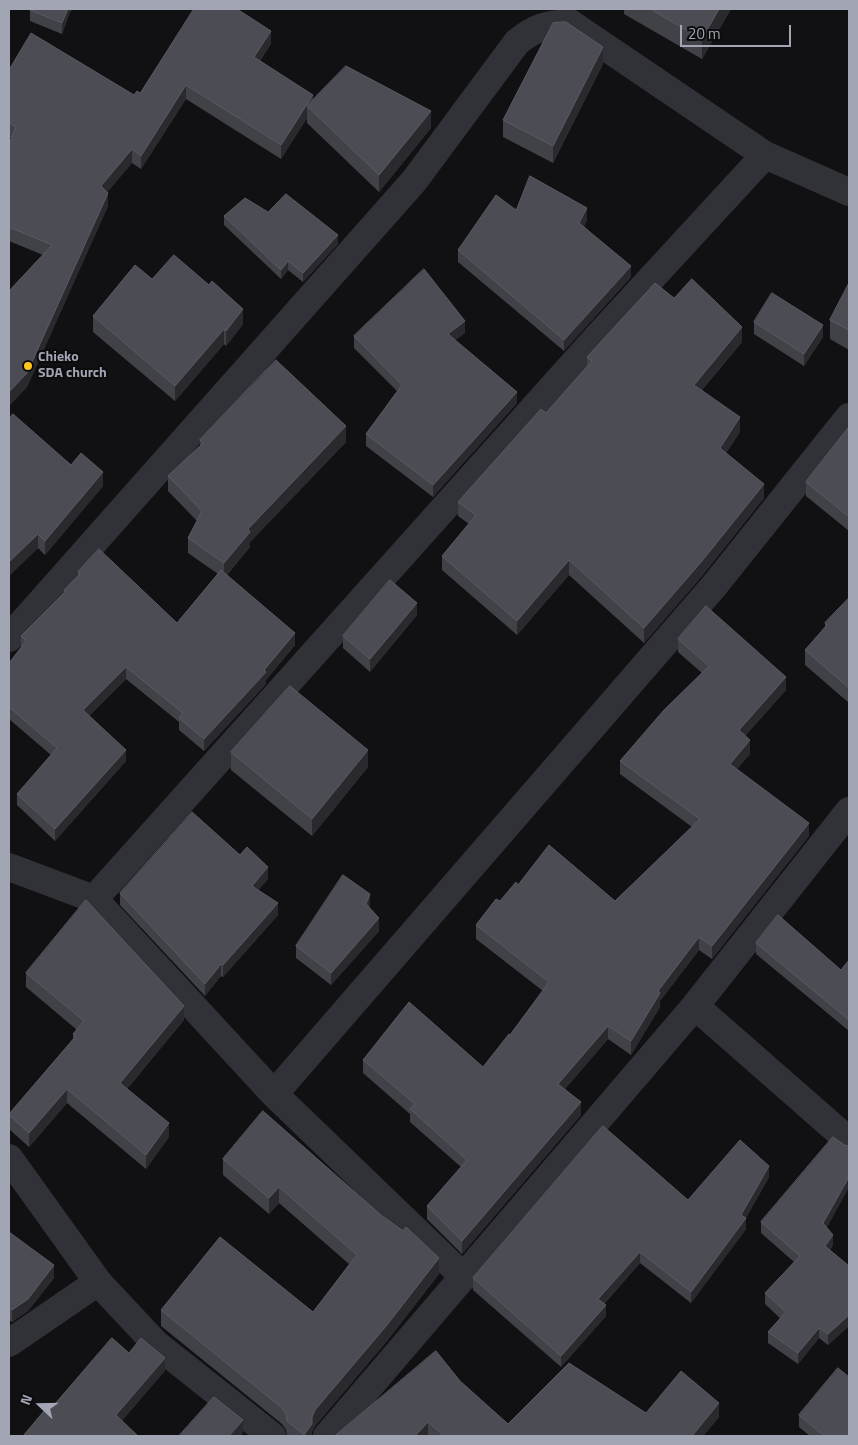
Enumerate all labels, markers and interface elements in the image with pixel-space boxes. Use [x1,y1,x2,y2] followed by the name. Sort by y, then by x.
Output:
[683,15,794,47] scale bar
[688,22,721,45] text: 20 m
[38,350,107,382] place label: Chieko SDA church
[22,360,34,372] marker: Chieko SDA church
[15,1380,65,1430] north arrow
[14,1391,37,1408] text: N

